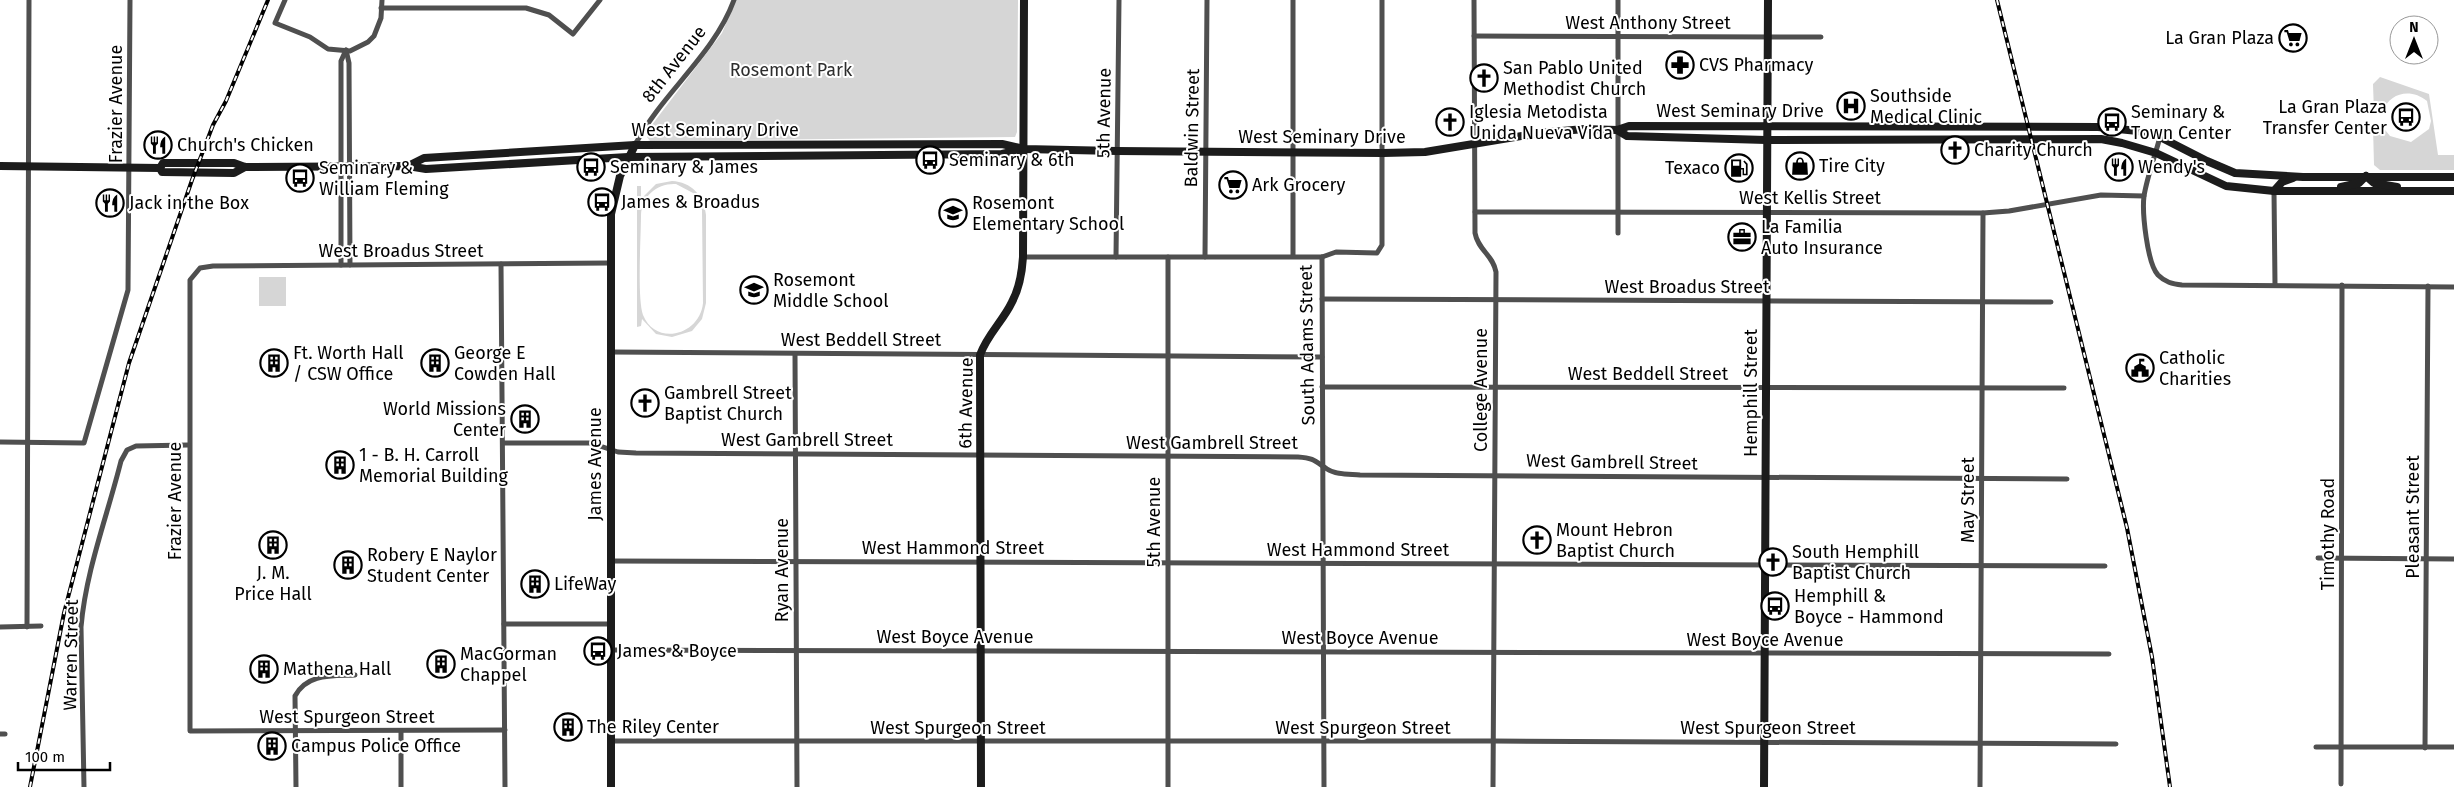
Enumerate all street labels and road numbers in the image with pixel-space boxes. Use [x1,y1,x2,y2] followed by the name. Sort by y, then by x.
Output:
[1565,12,1731,34] street label: West Anthony Street
[637,21,711,107] street label: 8th Avenue
[105,45,127,163] street label: Frazier Avenue
[1092,68,1116,158] street label: 5th Avenue
[1180,68,1204,188] street label: Baldwin Street
[1656,100,1824,122] street label: West Seminary Drive
[631,119,799,141] street label: West Seminary Drive
[1238,126,1406,148] street label: West Seminary Drive
[1739,187,1881,209] street label: West Kellis Street
[319,240,484,262] street label: West Broadus Street
[1295,264,1319,426] street label: South Adams Street
[1605,276,1770,298] street label: West Broadus Street
[1470,328,1492,452] street label: College Avenue
[781,329,942,351] street label: West Beddell Street
[1740,329,1762,457] street label: Hemphill Street
[954,357,978,449] street label: 6th Avenue
[1568,363,1729,385] street label: West Beddell Street
[584,407,606,521] street label: James Avenue
[721,429,893,451] street label: West Gambrell Street
[1126,432,1298,454] street label: West Gambrell Street
[164,442,186,560] street label: Frazier Avenue
[1526,450,1699,475] street label: West Gambrell Street
[2402,455,2424,579] street label: Pleasant Street
[1957,457,1979,543] street label: May Street
[1143,477,1165,567] street label: 5th Avenue
[2317,478,2339,590] street label: Timothy Road
[771,518,793,622] street label: Ryan Avenue
[862,537,1045,559] street label: West Hammond Street
[1267,539,1450,561] street label: West Hammond Street
[59,599,83,711] street label: Warren Street
[877,626,1033,648] street label: West Boyce Avenue
[1282,627,1438,649] street label: West Boyce Avenue
[1687,629,1843,651] street label: West Boyce Avenue
[259,706,435,728] street label: West Spurgeon Street
[870,717,1046,739] street label: West Spurgeon Street
[1275,717,1451,739] street label: West Spurgeon Street
[1680,717,1856,739] street label: West Spurgeon Street

